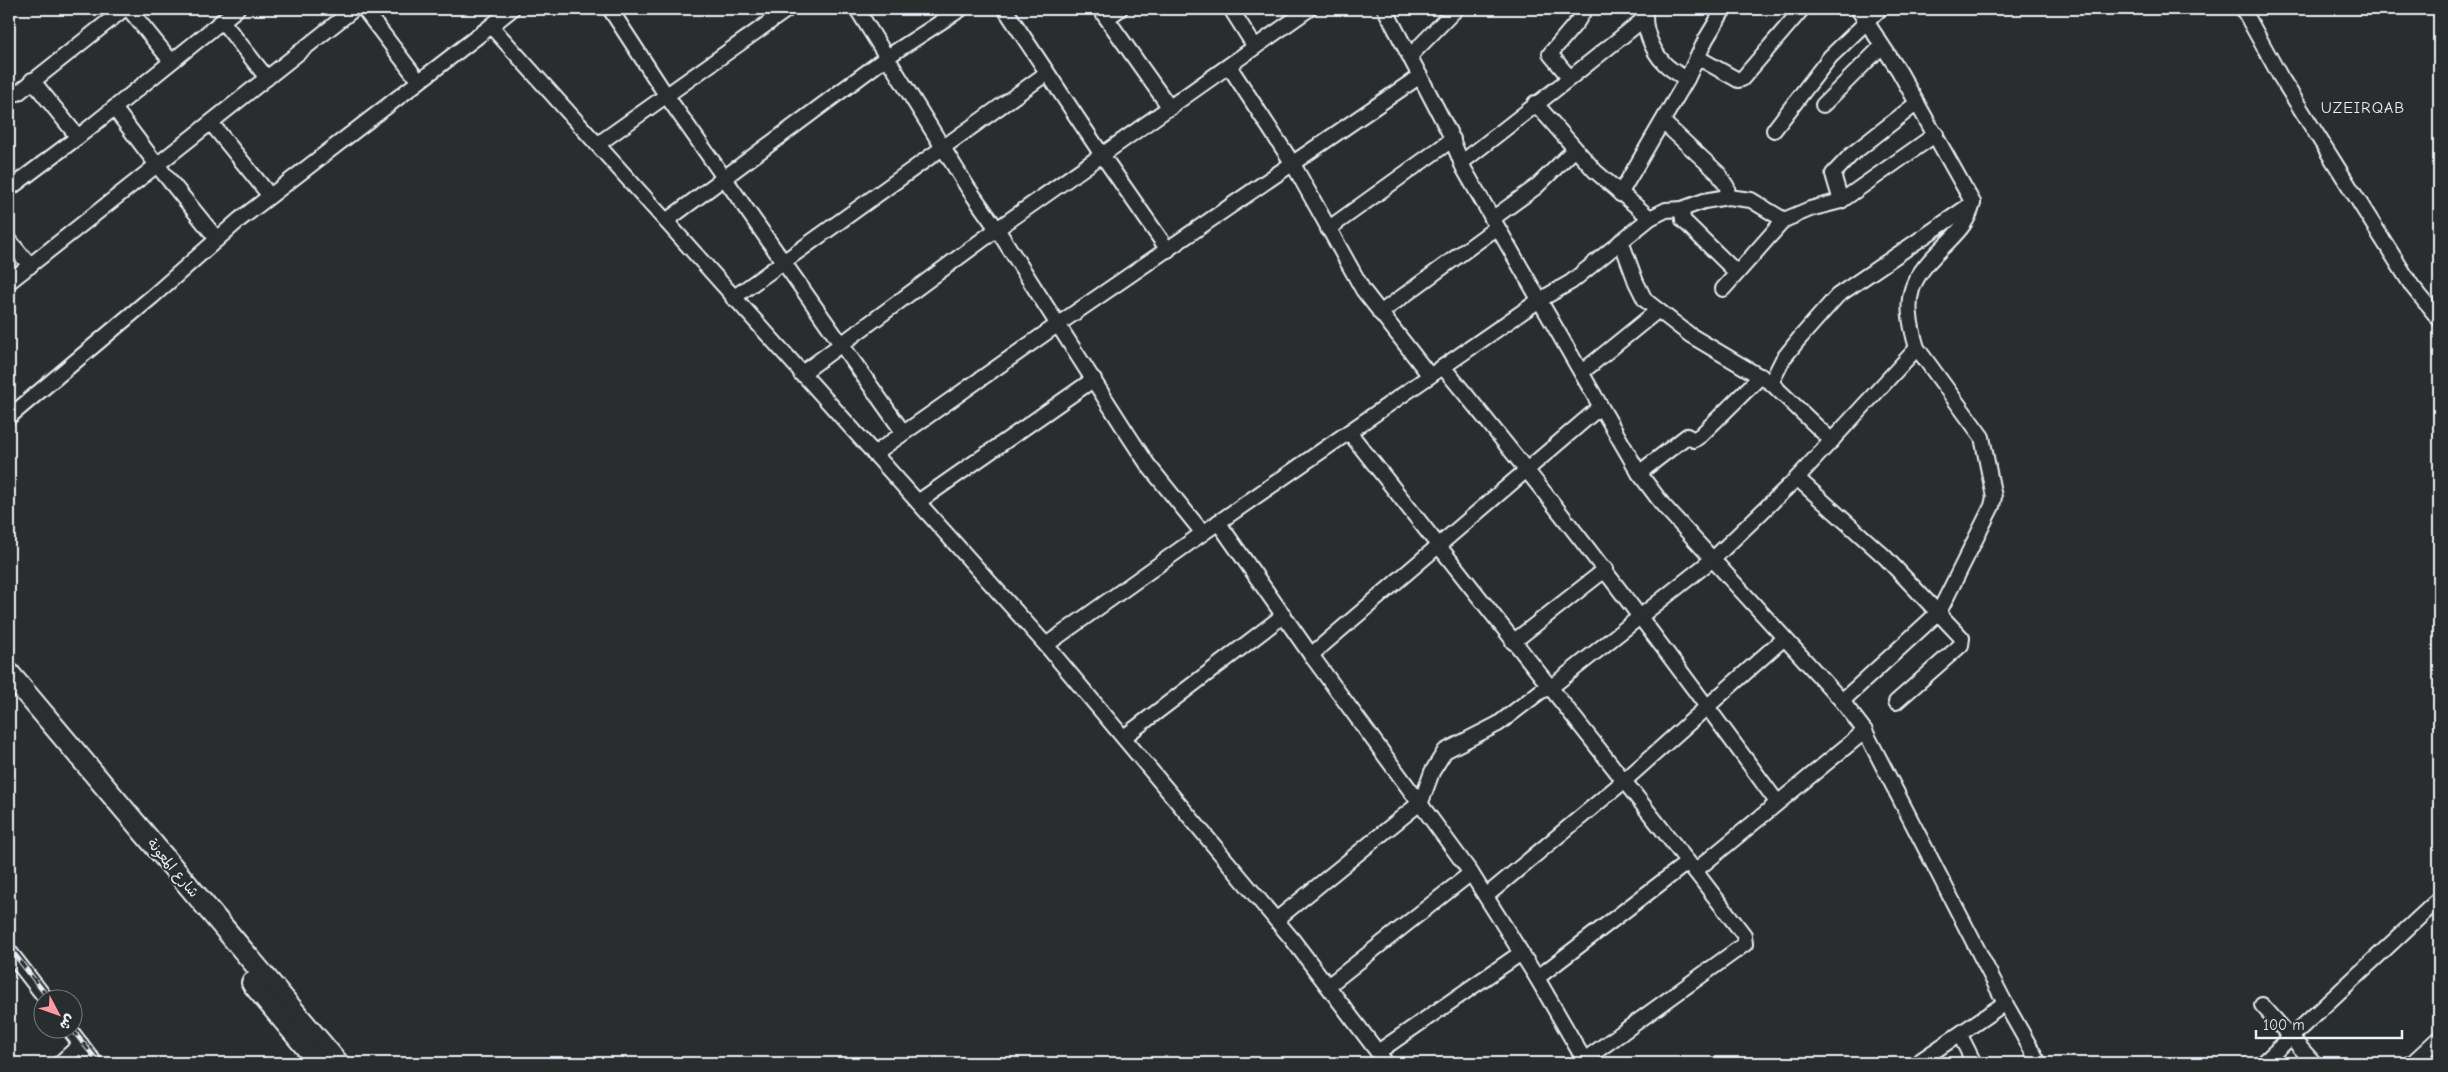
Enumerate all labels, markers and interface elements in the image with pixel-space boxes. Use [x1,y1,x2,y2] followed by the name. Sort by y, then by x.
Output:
[2321,99,2405,117] district label: UZEIRQAB
[143,835,202,901] street label: شارع المعونة
[32,990,82,1040] north arrow
[2256,1007,2402,1039] scale bar
[56,1011,79,1034] text: ش
[2263,1016,2305,1034] text: 100 m

